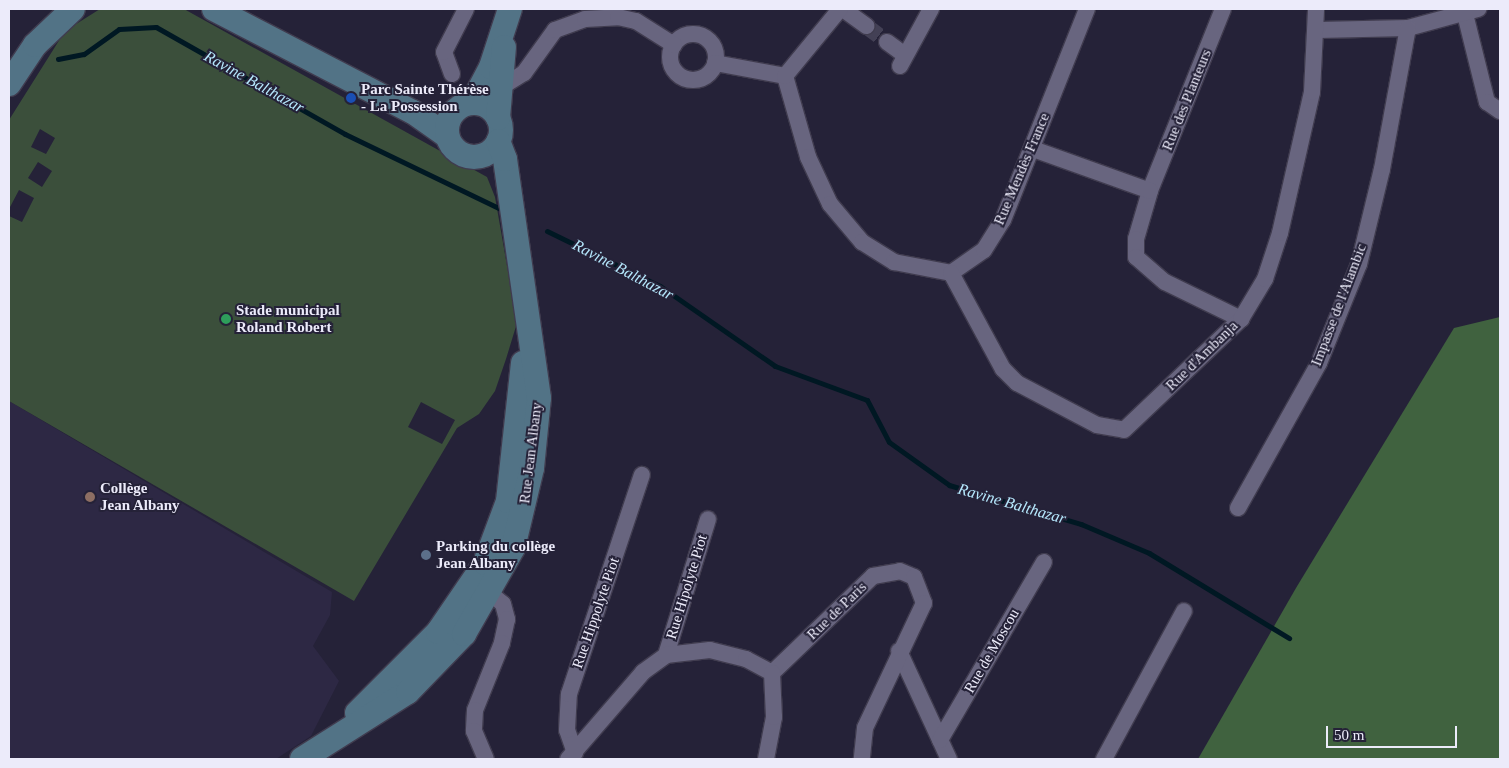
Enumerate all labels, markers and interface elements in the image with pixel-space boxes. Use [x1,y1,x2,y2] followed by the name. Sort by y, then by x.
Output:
[201,47,307,117] water label: Ravine Balthazar
[1159,47,1215,153] street label: Rue des Planteurs
[361,80,489,115] place label: Parc Sainte Thérèse - La Possession
[345,92,357,104] marker: Parc Sainte Thérèse - La Possession
[990,110,1054,228] street label: Rue Mendès France
[569,235,677,305] water label: Ravine Balthazar
[1307,241,1371,369] street label: Impasse de l'Alambic
[236,301,340,336] place label: Stade municipal Roland Robert
[220,313,232,325] marker: Stade municipal Roland Robert
[1162,317,1242,395] street label: Rue d'Ambanja
[516,401,546,505] street label: Rue Jean Albany
[100,479,180,514] place label: Collège Jean Albany
[956,479,1068,529] water label: Ravine Balthazar
[84,491,96,503] marker: Collège Jean Albany
[663,533,711,641] street label: Rue Hipolyte Piot
[436,537,555,572] place label: Parking du collège Jean Albany
[420,549,432,561] marker: Parking du collège Jean Albany
[569,555,623,671] street label: Rue Hippolyte Piot
[803,578,871,644] street label: Rue de Paris
[961,606,1023,696] street label: Rue de Moscou
[1329,716,1460,748] scale bar
[1334,727,1364,743] text: 50 m

